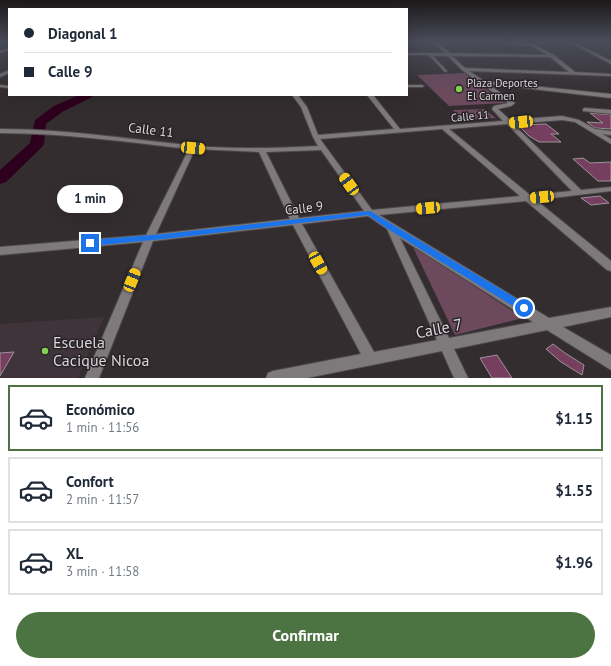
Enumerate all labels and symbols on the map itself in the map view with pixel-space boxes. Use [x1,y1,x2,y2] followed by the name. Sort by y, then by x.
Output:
[467,76,538,103] place label: Plaza Deportes El Carmen
[454,84,464,94] marker: Plaza Deportes El Carmen
[450,107,490,125] street label: Calle 11
[508,115,534,129] car
[127,119,175,141] street label: Calle 11
[181,141,205,155] car
[337,171,361,197] car
[57,185,123,213] callout: 1 min
[530,190,554,204] car
[284,197,324,219] street label: Calle 9
[416,201,440,215] car
[81,234,99,252] route end
[307,250,329,276] car
[122,267,142,293] car
[515,299,533,317] route start
[414,314,464,342] street label: Calle 7
[53,332,149,370] place label: Escuela Cacique Nicoa
[40,346,50,356] marker: Escuela Cacique Nicoa

